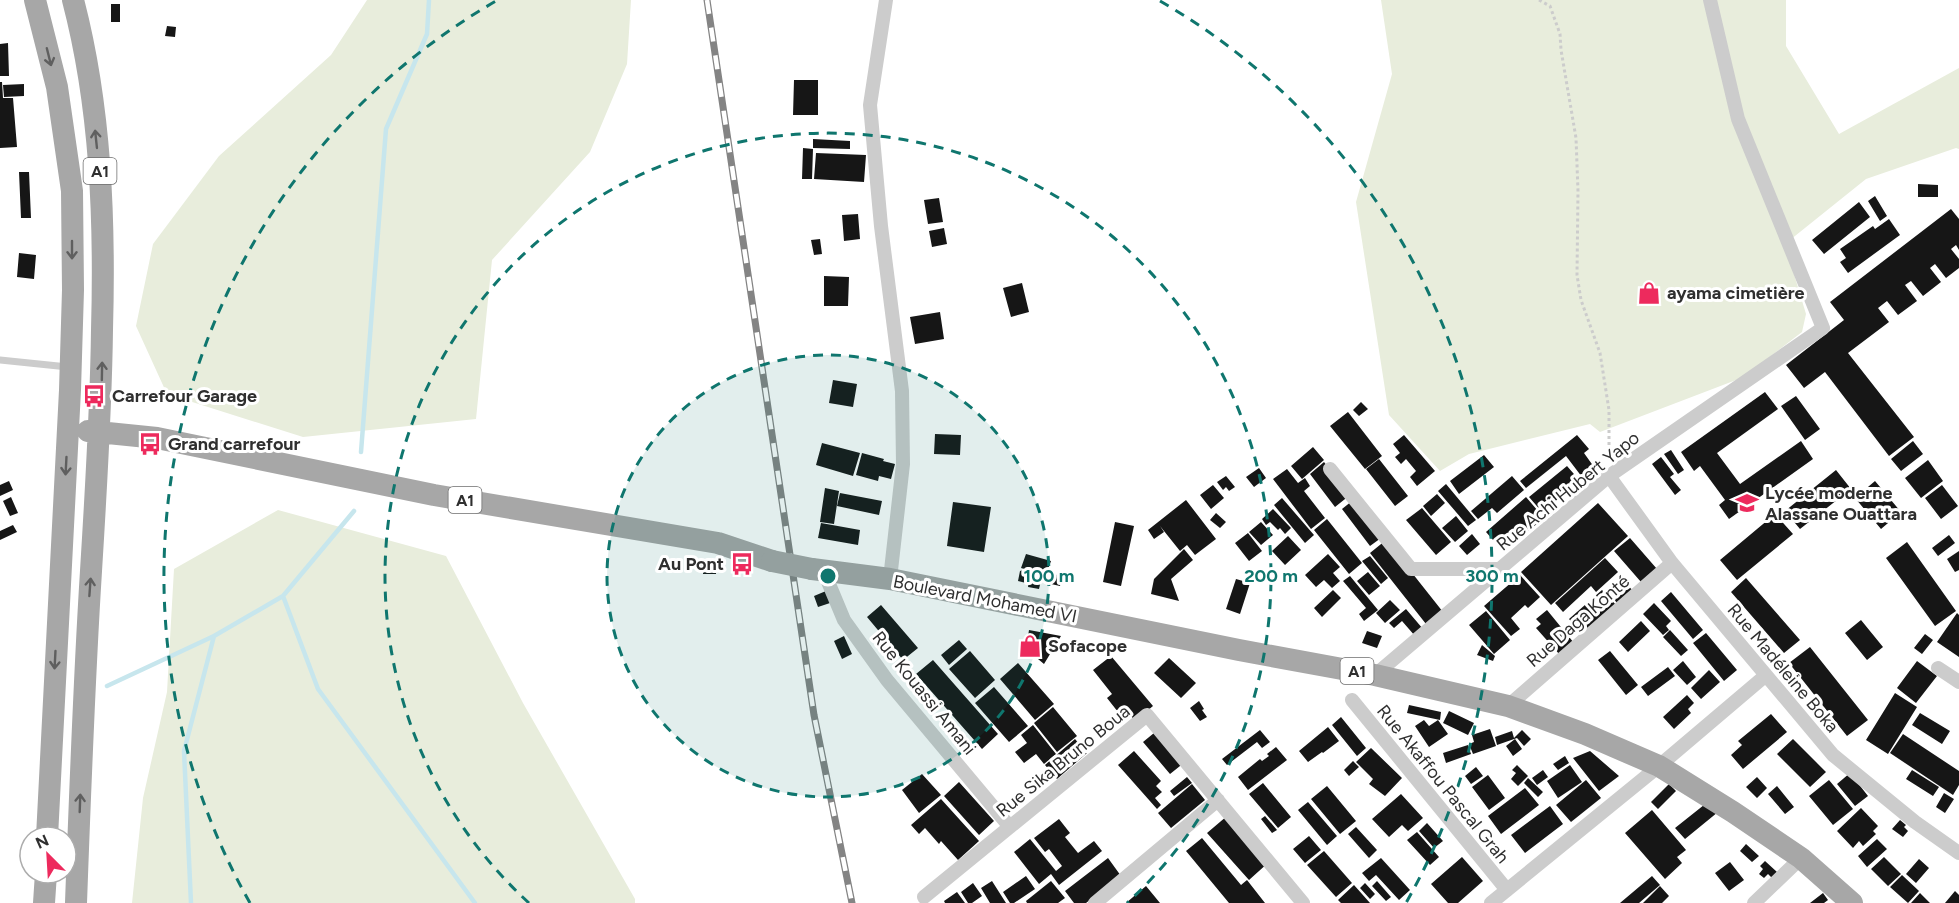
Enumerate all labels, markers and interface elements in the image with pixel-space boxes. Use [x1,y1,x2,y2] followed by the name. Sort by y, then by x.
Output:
[44,47,56,66] one-way arrow
[91,129,102,149] one-way arrow
[84,158,116,184] road number: A1
[66,239,78,259] one-way arrow
[1636,280,1662,306] shop icon: ayama cimetière
[1667,282,1805,304] place label: ayama cimetière
[96,362,108,382] one-way arrow
[81,383,107,409] bus stop icon: Carrefour Garage
[112,385,257,407] place label: Carrefour Garage
[1492,427,1644,555] street label: Rue Achi Hubert Yapo
[137,431,163,457] bus stop icon: Grand carrefour
[168,433,301,455] place label: Grand carrefour
[61,455,72,475] one-way arrow
[1765,482,1917,525] place label: Lycée moderne Alassane Ouattara
[448,487,482,513] road number: A1
[1734,490,1760,516] school or university icon: Lycée moderne Alassane Ouattara
[729,551,755,577] bus stop icon: Au Pont
[658,553,724,575] place label: Au Pont
[1024,565,1074,587] text: 100 m
[1244,565,1298,587] text: 200 m
[1465,565,1519,587] text: 300 m
[818,566,838,586] centre of rings
[891,570,1079,628] street label: Boulevard Mohamed VI
[1522,570,1634,672] street label: Rue Daga Konté
[85,577,96,597] one-way arrow
[1723,599,1843,737] street label: Rue Madéleine Boka
[868,627,980,759] street label: Rue Kouassi Amani
[1017,633,1043,659] shop icon: Sofacope
[1048,635,1127,657] place label: Sofacope
[50,650,61,670] one-way arrow
[1340,658,1374,684] road number: A1
[992,700,1134,822] street label: Rue Sika Bruno Boua
[1372,700,1514,868] street label: Rue Akaffou Pascal Grah
[74,793,86,813] one-way arrow
[18,825,78,885] north arrow
[33,831,52,853] text: N

